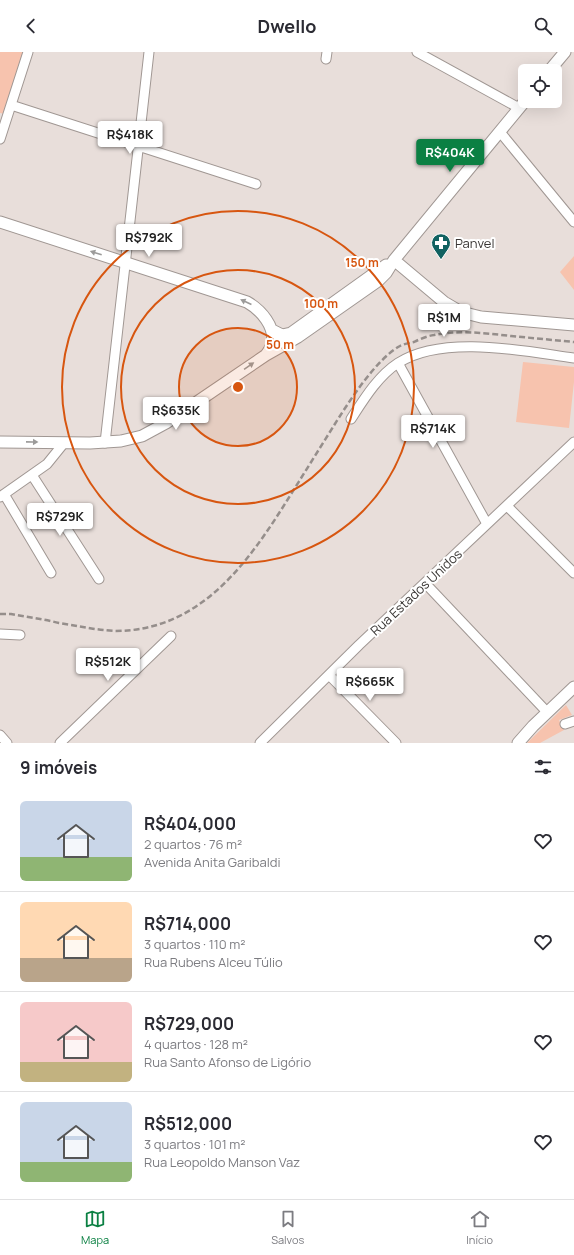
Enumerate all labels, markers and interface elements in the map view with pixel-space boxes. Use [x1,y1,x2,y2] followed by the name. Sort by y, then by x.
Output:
[258,14,316,38] text: Dwello
[20,15,42,37] icon: back
[532,15,554,37] icon: search
[518,64,562,108] map controls
[518,64,562,108] button: locate
[97,121,163,155] pin: R$418K
[107,125,153,143] text: R$418K
[417,139,483,173] pin: R$404K
[425,143,475,161] text: R$404K
[116,224,182,258] pin: R$792K
[125,228,173,246] text: R$792K
[430,232,452,260] pharmacy icon: Panvel
[455,234,494,252] place label: Panvel
[89,249,101,255] one-way arrow
[345,254,379,271] text: 150 m
[304,295,338,312] text: 100 m
[240,299,251,305] one-way arrow
[420,304,468,338] pin: R$1M
[427,308,461,326] text: R$1M
[266,336,294,353] text: 50 m
[244,362,255,370] one-way arrow
[231,380,245,394] centre of rings
[143,397,209,431] pin: R$635K
[152,401,200,419] text: R$635K
[400,415,466,449] pin: R$714K
[410,419,456,437] text: R$714K
[26,439,38,446] one-way arrow
[27,503,93,537] pin: R$729K
[36,507,84,525] text: R$729K
[366,545,466,639] street label: Rua Estados Unidos
[75,648,141,682] pin: R$512K
[85,652,131,670] text: R$512K
[337,668,403,702] pin: R$665K
[346,672,394,690] text: R$665K
[20,756,97,779] text: 9 imóveis
[532,756,554,778] icon: filters
[144,812,236,835] text: R$404,000
[52,817,100,865] icon: home
[532,830,554,852] icon: heart
[144,835,242,853] text: 2 quartos · 76 m²
[144,853,281,871] text: Avenida Anita Garibaldi
[144,912,231,935] text: R$714,000
[52,918,100,966] icon: home
[532,931,554,953] icon: heart
[144,935,246,953] text: 3 quartos · 110 m²
[144,953,283,971] text: Rua Rubens Alceu Túlio
[144,1012,234,1035] text: R$729,000
[52,1018,100,1066] icon: home
[532,1031,554,1053] icon: heart
[144,1035,248,1053] text: 4 quartos · 128 m²
[144,1053,311,1071] text: Rua Santo Afonso de Ligório
[144,1112,232,1135] text: R$512,000
[52,1118,100,1166] icon: home
[532,1131,554,1153] icon: heart
[144,1135,246,1153] text: 3 quartos · 101 m²
[144,1153,300,1171] text: Rua Leopoldo Manson Vaz
[81,1208,109,1247] tab: Mapa
[271,1208,304,1247] tab: Salvos
[466,1208,493,1247] tab: Início

